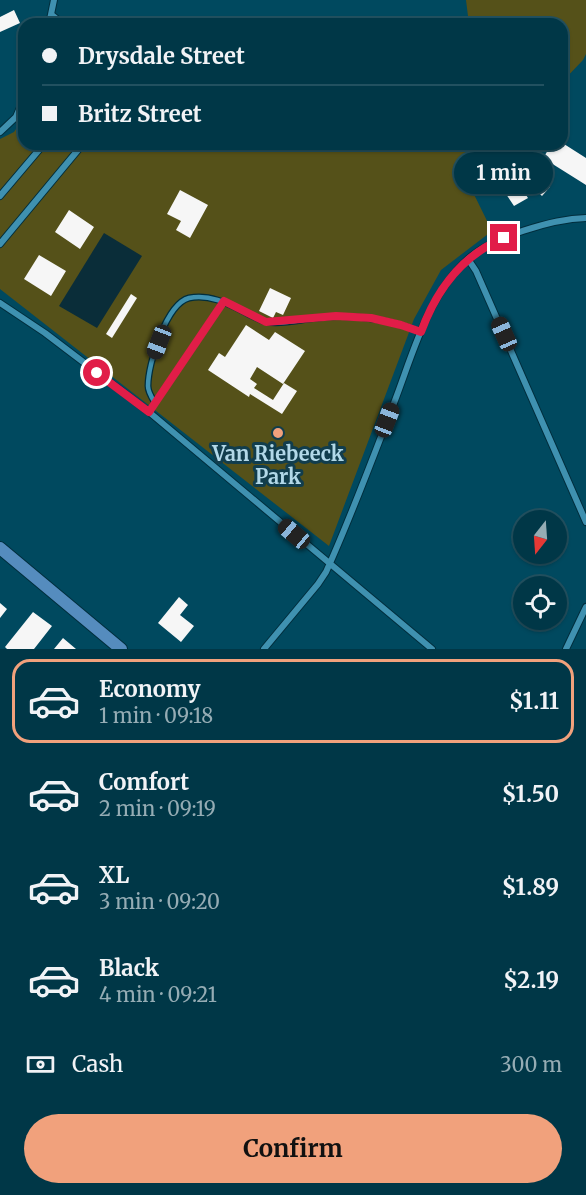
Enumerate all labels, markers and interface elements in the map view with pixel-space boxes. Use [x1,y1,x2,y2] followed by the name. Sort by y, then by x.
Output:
[78,42,245,70] text: Drysdale Street
[78,100,202,128] text: Britz Street
[454,151,554,193] callout: 1 min
[476,160,531,185] text: 1 min
[490,224,517,251] route end
[488,314,520,354] car
[144,322,174,362] car
[83,359,110,386] route start
[372,400,402,440] car
[271,426,285,440] marker: Van Riebeeck Park
[211,441,344,489] place label: Van Riebeeck Park
[513,510,567,564] north arrow
[513,510,567,630] map controls
[274,516,314,552] car
[513,576,567,630] button: locate
[27,674,81,728] icon: car
[99,675,200,703] text: Economy
[509,687,559,715] text: $1.11
[99,703,213,728] text: 1 min · 09:18
[27,767,81,821] icon: car
[99,768,189,796] text: Comfort
[502,780,559,808] text: $1.50
[99,796,216,821] text: 2 min · 09:19
[27,860,81,914] icon: car
[99,861,129,889] text: XL
[502,873,559,901] text: $1.89
[99,889,220,914] text: 3 min · 09:20
[27,953,81,1007] icon: car
[99,954,159,982] text: Black
[503,966,559,994] text: $2.19
[99,982,217,1007] text: 4 min · 09:21
[24,1048,57,1081] icon: cash
[72,1050,123,1078] text: Cash
[500,1052,562,1077] text: 300 m
[24,1114,562,1183] button: Confirm

